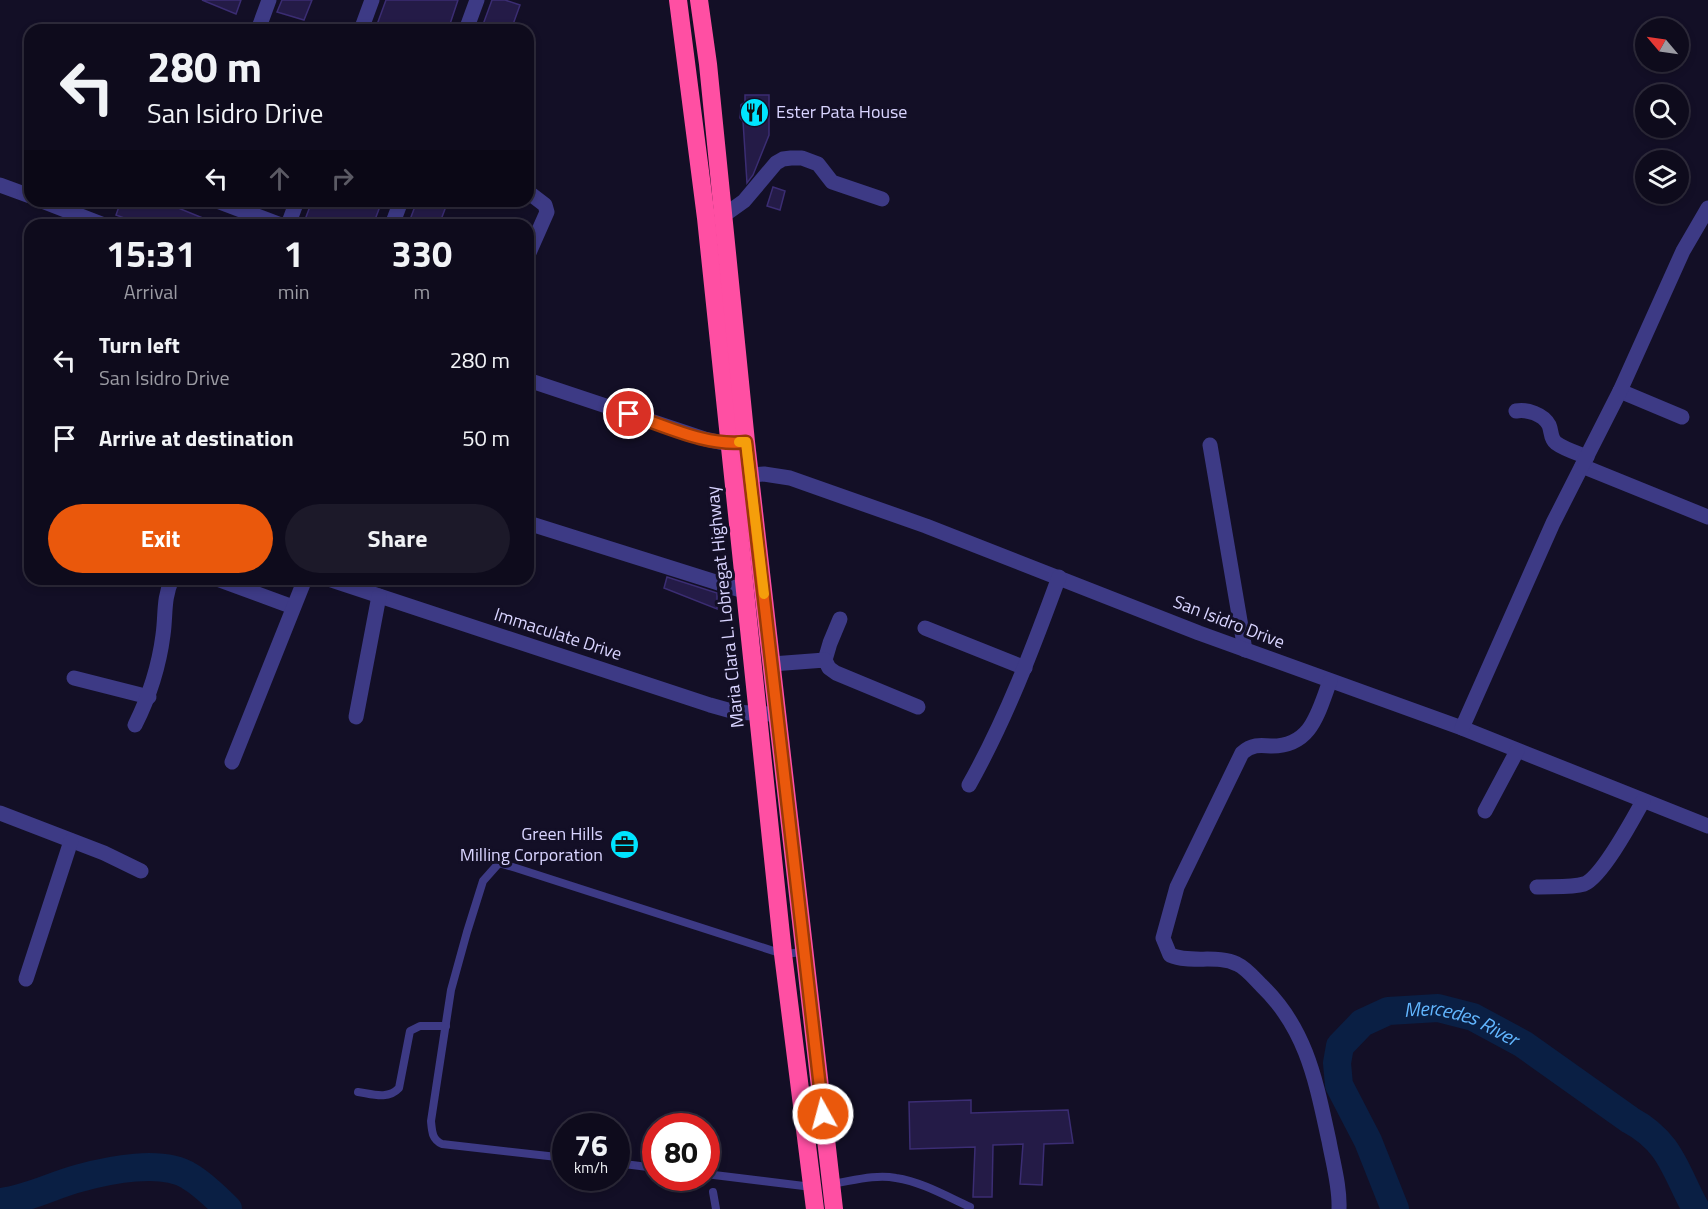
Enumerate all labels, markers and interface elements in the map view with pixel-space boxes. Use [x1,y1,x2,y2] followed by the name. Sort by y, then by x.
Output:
[1635,18,1689,72] north arrow
[1635,18,1689,204] map controls
[147,34,262,98] text: 280 m
[48,48,126,126] icon: left
[1635,84,1689,138] button: search
[147,92,323,133] text: San Isidro Drive
[739,96,771,128] restaurant icon: Ester Pata House
[776,98,907,125] place label: Ester Pata House
[1635,150,1689,204] button: layers
[200,162,233,195] icon: left
[263,162,296,195] icon: ahead
[326,162,359,195] icon: right
[106,226,196,281] text: 15:31
[284,226,304,281] text: 1
[392,226,452,281] text: 330
[124,276,178,307] text: Arrival
[278,276,310,307] text: min
[413,276,430,307] text: m
[99,328,180,362] text: Turn left
[450,343,510,377] text: 280 m
[48,344,81,377] icon: left
[99,362,230,393] text: San Isidro Drive
[603,388,654,439] pin
[612,397,645,430] icon: arrive
[99,421,294,455] text: Arrive at destination
[462,421,510,455] text: 50 m
[48,422,81,455] icon: arrive
[698,484,751,729] street label: Maria Clara L. Lobregat Highway
[48,504,273,573] button: Exit
[285,504,510,573] button: Share
[1169,588,1289,655] street label: San Isidro Drive
[491,600,626,667] street label: Immaculate Drive
[460,820,603,868] place label: Green Hills Milling Corporation
[608,828,640,860] office icon: Green Hills Milling Corporation
[1403,992,1527,1055] water label: Mercedes River
[791,1082,855,1146] position arrow
[642,1113,720,1191] speed limit sign: 80
[574,1122,608,1168] text: 76
[574,1156,608,1179] text: km/h

